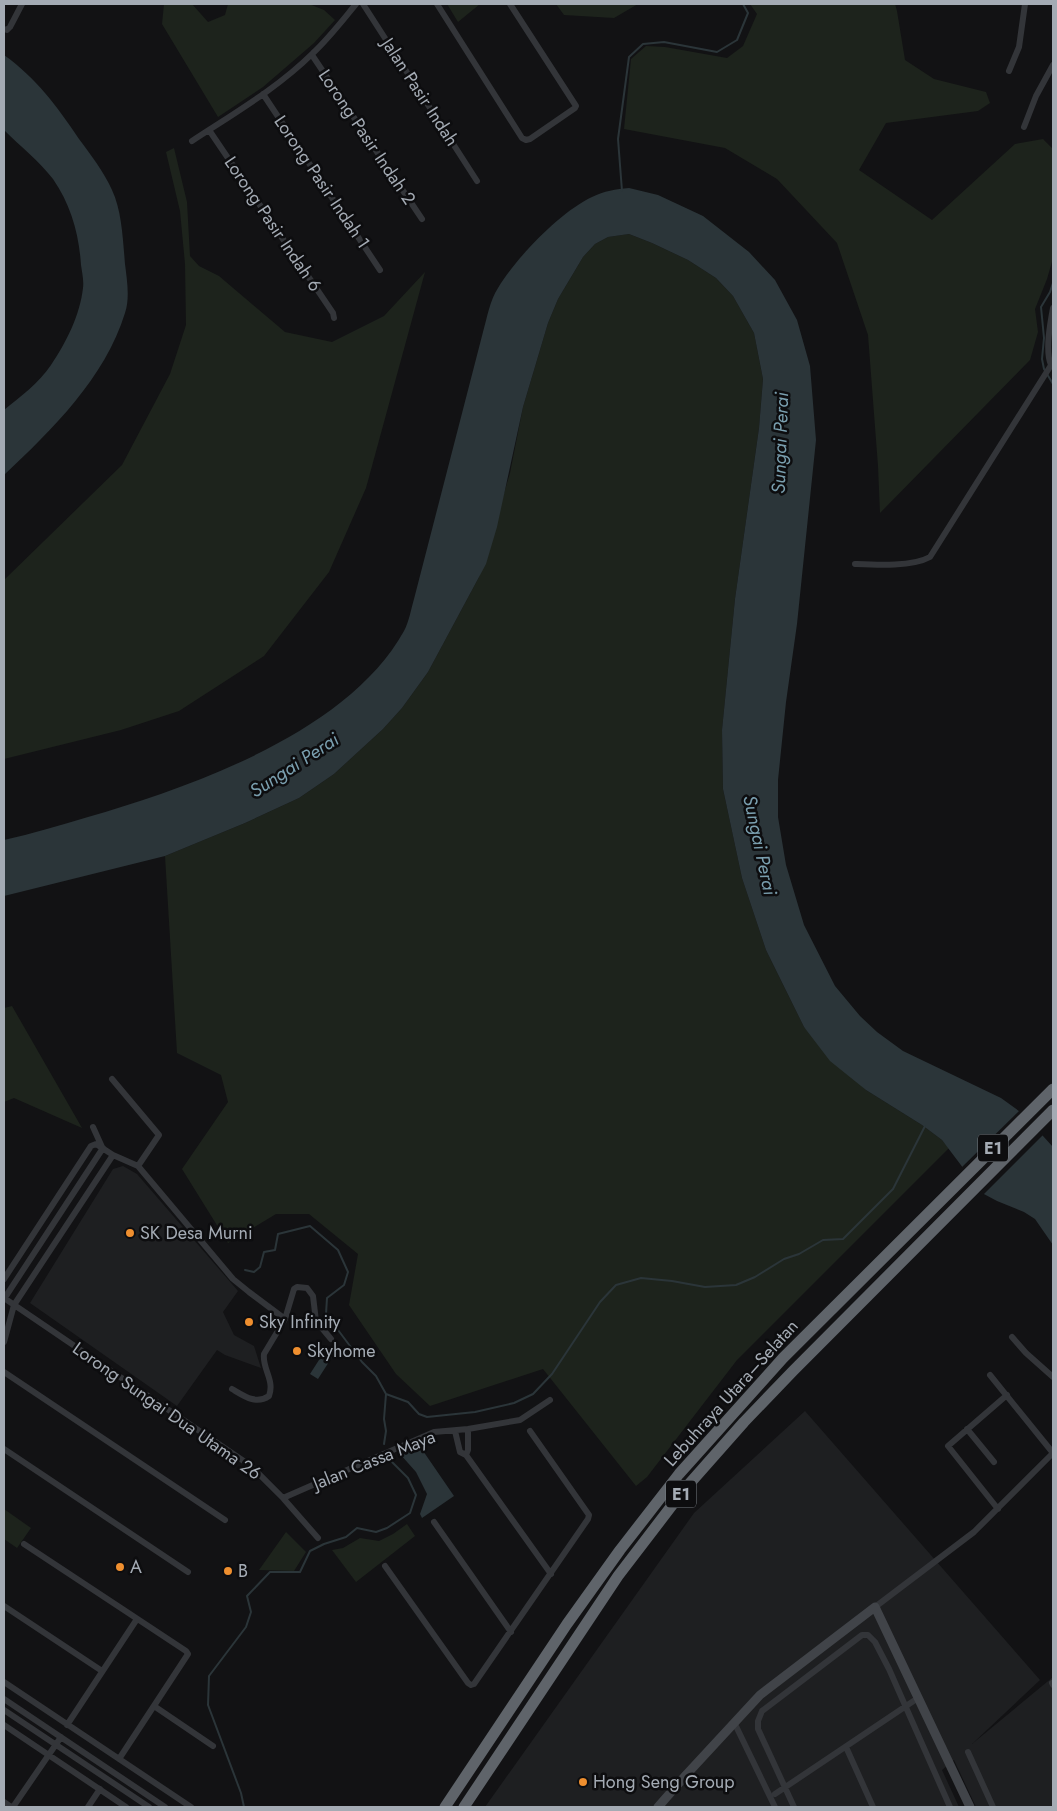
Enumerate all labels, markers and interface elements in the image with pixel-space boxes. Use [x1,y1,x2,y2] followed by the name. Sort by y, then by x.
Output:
[374,31,465,151] street label: Jalan Pasir Indah
[312,64,422,210] street label: Lorong Pasir Indah 2
[268,110,376,254] street label: Lorong Pasir Indah 1
[218,151,328,297] street label: Lorong Pasir Indah 6
[765,391,795,494] water label: Sungai Perai
[244,725,345,804] water label: Sungai Perai
[736,792,784,899] water label: Sungai Perai
[978,1134,1008,1162] road number: E1
[140,1220,253,1246] place label: SK Desa Murni
[124,1227,136,1239] marker: SK Desa Murni
[259,1309,341,1335] place label: Sky Infinity
[658,1314,804,1472] street label: Lebuhraya Utara–Selatan
[243,1316,255,1328] marker: Sky Infinity
[67,1336,267,1486] street label: Lorong Sungai Dua Utama 26
[307,1338,376,1364] place label: Skyhome
[291,1345,303,1357] marker: Skyhome
[307,1424,439,1497] street label: Jalan Cassa Maya
[666,1480,696,1508] road number: E1
[130,1554,142,1580] place label: A
[238,1558,248,1584] place label: B
[114,1561,126,1573] marker: A
[222,1565,234,1577] marker: B
[593,1769,734,1795] place label: Hong Seng Group
[577,1776,589,1788] marker: Hong Seng Group

